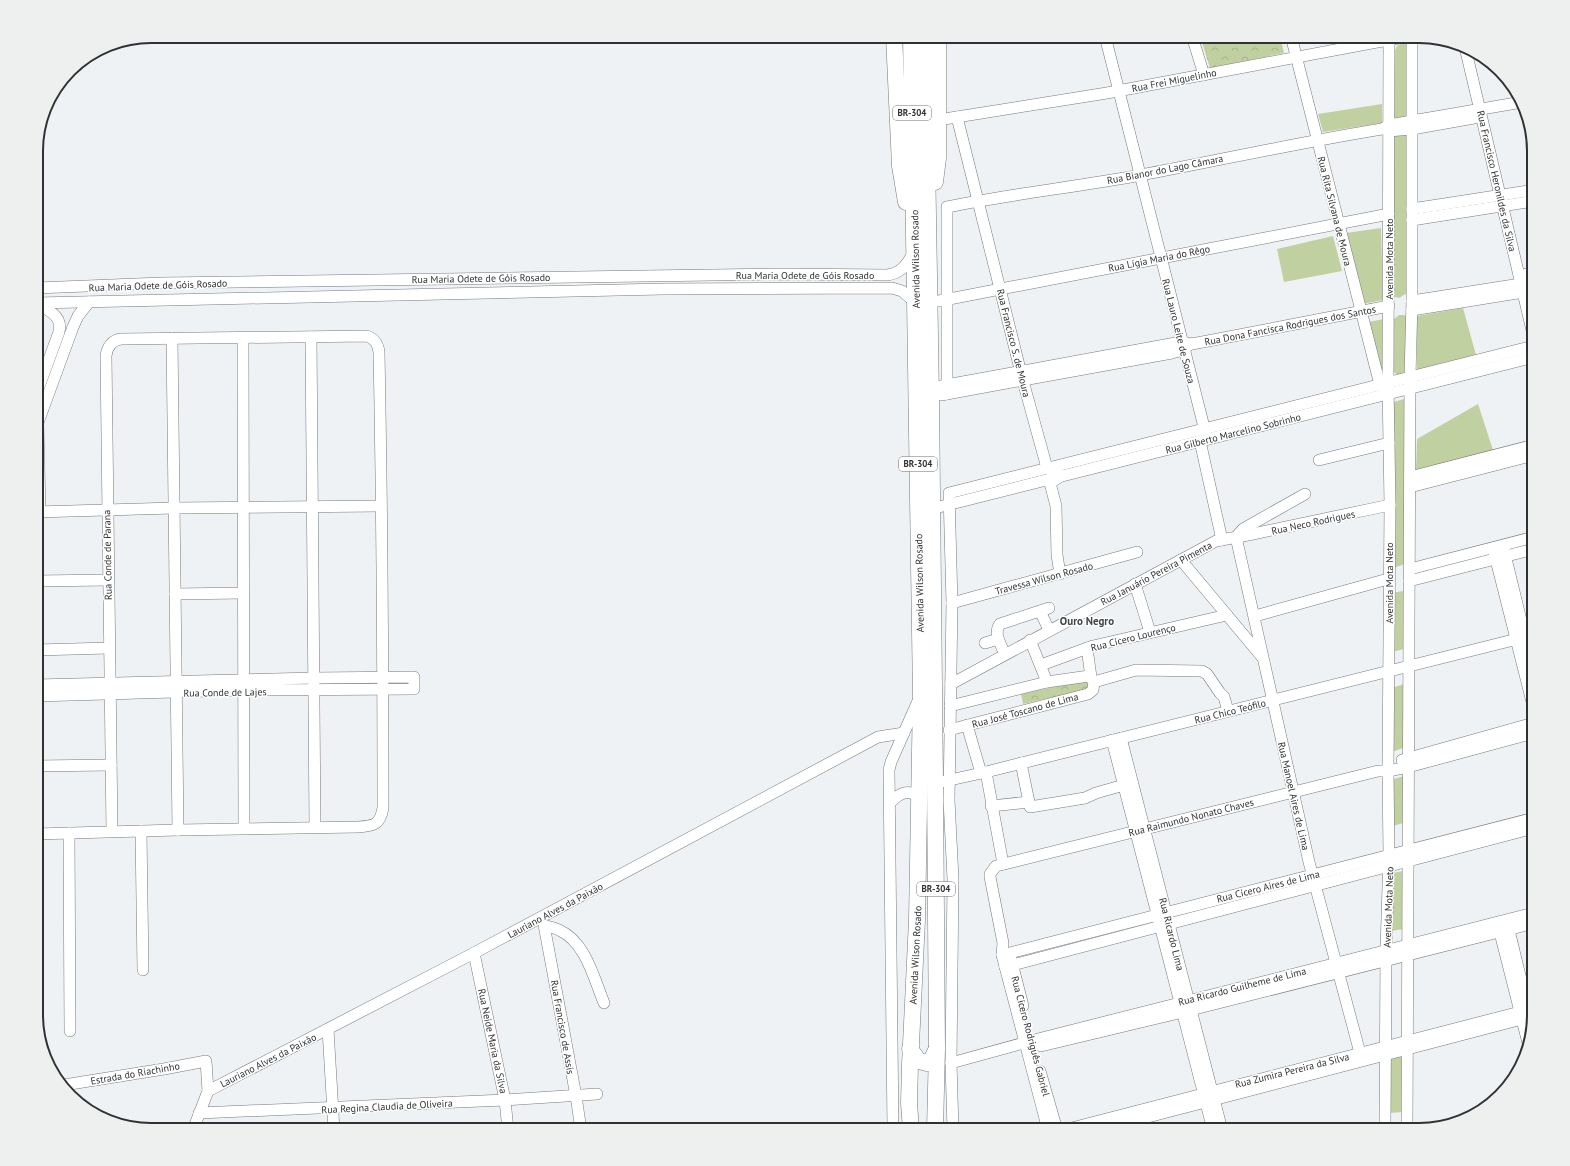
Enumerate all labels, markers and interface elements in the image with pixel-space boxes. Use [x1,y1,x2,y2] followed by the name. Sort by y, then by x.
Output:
[1131,66,1218,95] street label: Rua Frei Miguelinho
[893,106,931,120] road number: BR-304
[1474,109,1519,253] street label: Rua Francisco Heronildes da Silva
[1106,152,1224,187] street label: Rua Bianor do Lago Câmara
[1315,155,1354,267] street label: Rua Rita Silvana de Moura
[908,210,923,308] street label: Avenida Wilson Rosado
[1383,218,1396,300] street label: Avenida Mota Neto
[1107,242,1211,275] street label: Rua Lígia Maria do Rêgo
[736,269,874,282] street label: Rua Maria Odete de Góis Rosado
[412,271,550,286] street label: Rua Maria Odete de Góis Rosado
[88,277,228,294] street label: Rua Maria Odete de Góis Rosado
[1159,277,1198,385] street label: Rua Lauro Leite de Souza
[994,288,1033,399] street label: Rua Francisco S. de Moura
[1203,302,1377,348] street label: Rua Dona Fancisca Rodrigues dos Santos
[1164,410,1302,457] street label: Rua Gilberto Marcelino Sobrinho
[899,457,937,471] road number: BR-304
[1270,507,1356,538] street label: Rua Neco Rodrigues
[100,510,115,600] street label: Rua Conde de Parana
[912,534,927,632] street label: Avenida Wilson Rosado
[1098,538,1214,608] street label: Rua Januário Pereira Pimenta
[1383,542,1396,624] street label: Avenida Mota Neto
[994,559,1095,598] street label: Travessa Wilson Rosado
[1060,614,1114,628] district label: Ouro Negro
[1089,621,1177,654] street label: Rua Cícero Lourenço
[183,685,267,700] street label: Rua Conde de Lajes
[970,690,1080,731] street label: Rua José Toscano de Lima
[1193,696,1267,727] street label: Rua Chico Teófilo
[1275,741,1312,852] street label: Rua Manoel Aires de Lima
[1127,796,1255,839] street label: Rua Raimundo Nonato Chaves
[1381,866,1396,948] street label: Avenida Mota Neto
[1215,867,1321,906] street label: Rua Cícero Aires de Lima
[505,880,605,941] street label: Lauriano Alves da Paixão
[917,882,955,896] road number: BR-304
[1156,896,1187,972] street label: Rua Ricardo Lima
[906,905,925,1005] street label: Avenida Wilson Rosado
[1177,964,1307,1009] street label: Rua Ricardo Guilheme de Lima
[1008,975,1053,1098] street label: Rua Cícero Rodriguês Gabriel
[548,979,577,1075] street label: Rua Francisco de Assis
[475,988,510,1095] street label: Rua Neide Maria da Silva
[218,1031,319,1090] street label: Lauriano Alves da Paixão
[1234,1050,1351,1091] street label: Rua Zumira Pereira da Silva
[89,1059,181,1088] street label: Estrada do Riachinho
[321,1097,453,1116] street label: Rua Regina Claudia de Oliveira

